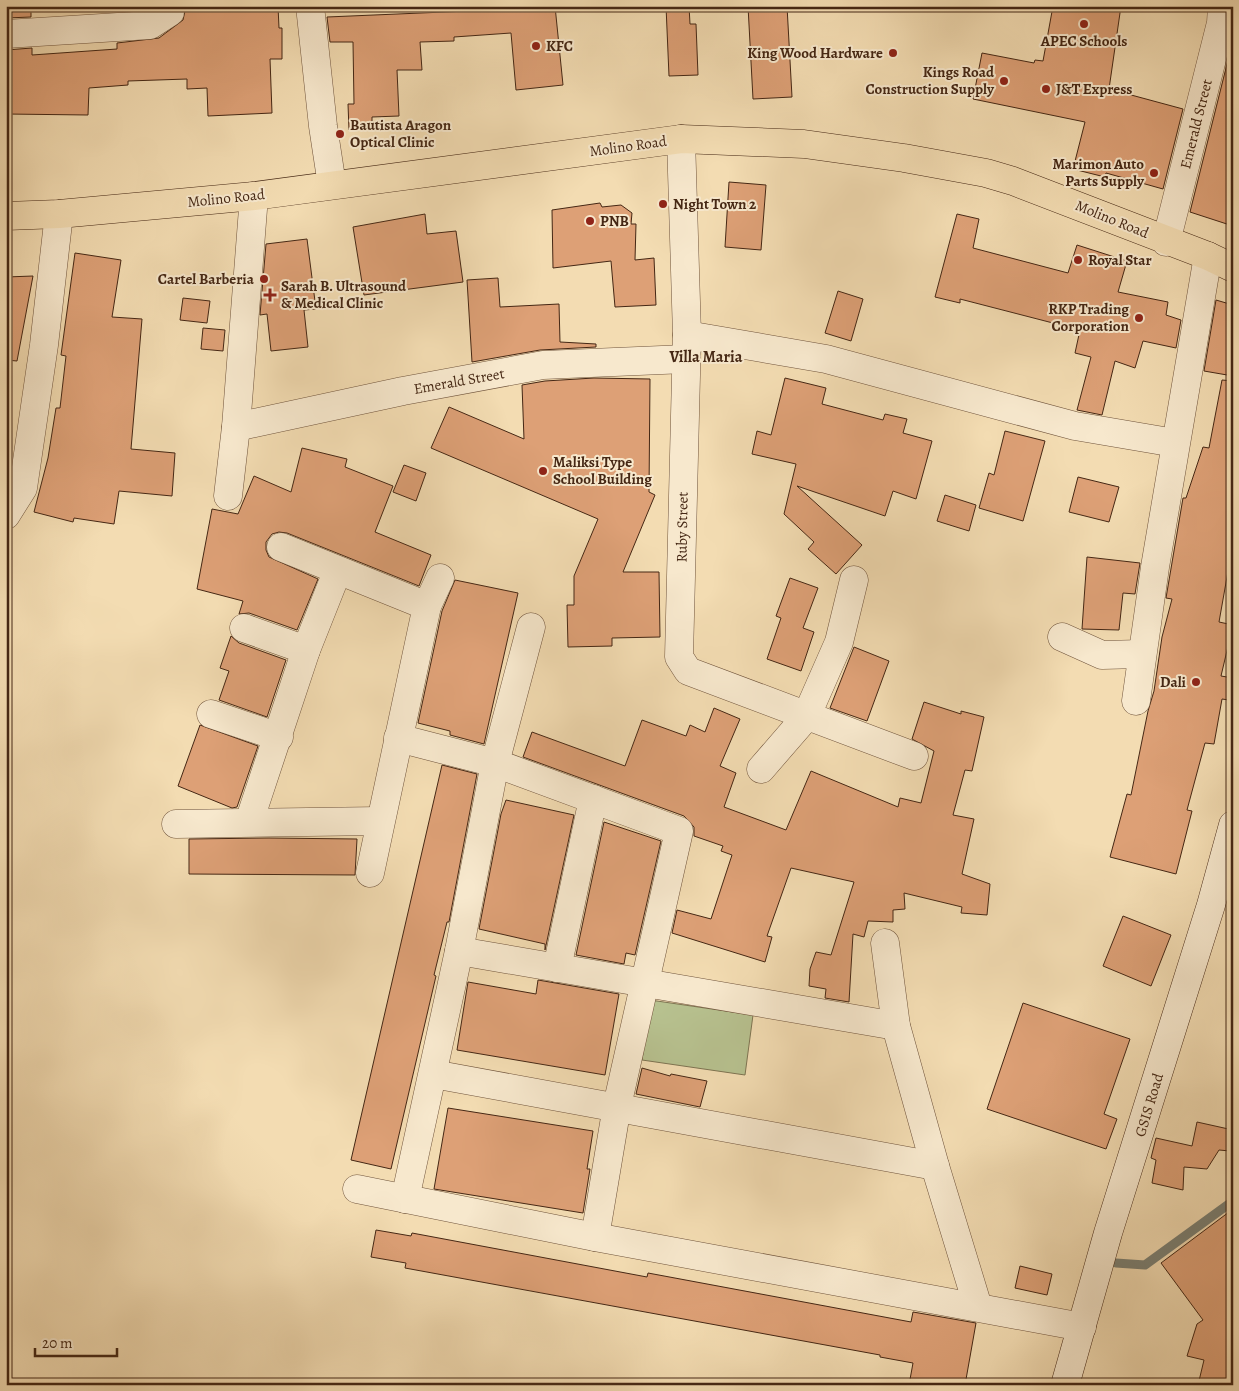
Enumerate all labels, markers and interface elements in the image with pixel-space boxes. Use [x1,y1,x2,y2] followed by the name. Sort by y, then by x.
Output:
[1078,18,1090,30] marker: APEC Schools
[1040,31,1127,51] place label: APEC Schools
[546,36,573,56] place label: KFC
[530,40,542,52] marker: KFC
[747,43,883,63] place label: King Wood Hardware
[887,47,899,59] marker: King Wood Hardware
[865,62,995,99] place label: Kings Road Construction Supply
[998,75,1010,87] marker: Kings Road Construction Supply
[1175,77,1217,171] street label: Emerald Street
[1056,79,1133,99] place label: J&T Express
[1040,83,1052,95] marker: J&T Express
[350,115,452,152] place label: Bautista Aragon Optical Clinic
[334,128,346,140] marker: Bautista Aragon Optical Clinic
[588,131,669,161] street label: Molino Road
[1052,154,1145,191] place label: Marimon Auto Parts Supply
[1148,167,1160,179] marker: Marimon Auto Parts Supply
[186,184,267,212] street label: Molino Road
[673,194,757,214] place label: Night Town 2
[1072,195,1153,243] street label: Molino Road
[657,198,669,210] marker: Night Town 2
[600,211,629,231] place label: PNB
[584,215,596,227] marker: PNB
[1088,250,1152,270] place label: Royal Star
[1072,254,1084,266] marker: Royal Star
[158,269,255,289] place label: Cartel Barberia
[258,273,270,285] marker: Cartel Barberia
[281,276,407,313] place label: Sarah B. Ultrasound & Medical Clinic
[263,288,277,302] marker: Sarah B. Ultrasound & Medical Clinic
[1048,299,1130,336] place label: RKP Trading Corporation
[1133,312,1145,324] marker: RKP Trading Corporation
[669,346,743,368] district label: Villa Maria
[412,363,506,399] street label: Emerald Street
[553,452,652,489] place label: Maliksi Type School Building
[537,465,549,477] marker: Maliksi Type School Building
[671,491,693,563] street label: Ruby Street
[1160,672,1187,692] place label: Dali
[1190,676,1202,688] marker: Dali
[1130,1070,1168,1139] street label: GSIS Road
[35,1326,118,1358] scale bar
[42,1333,73,1353] text: 20 m

